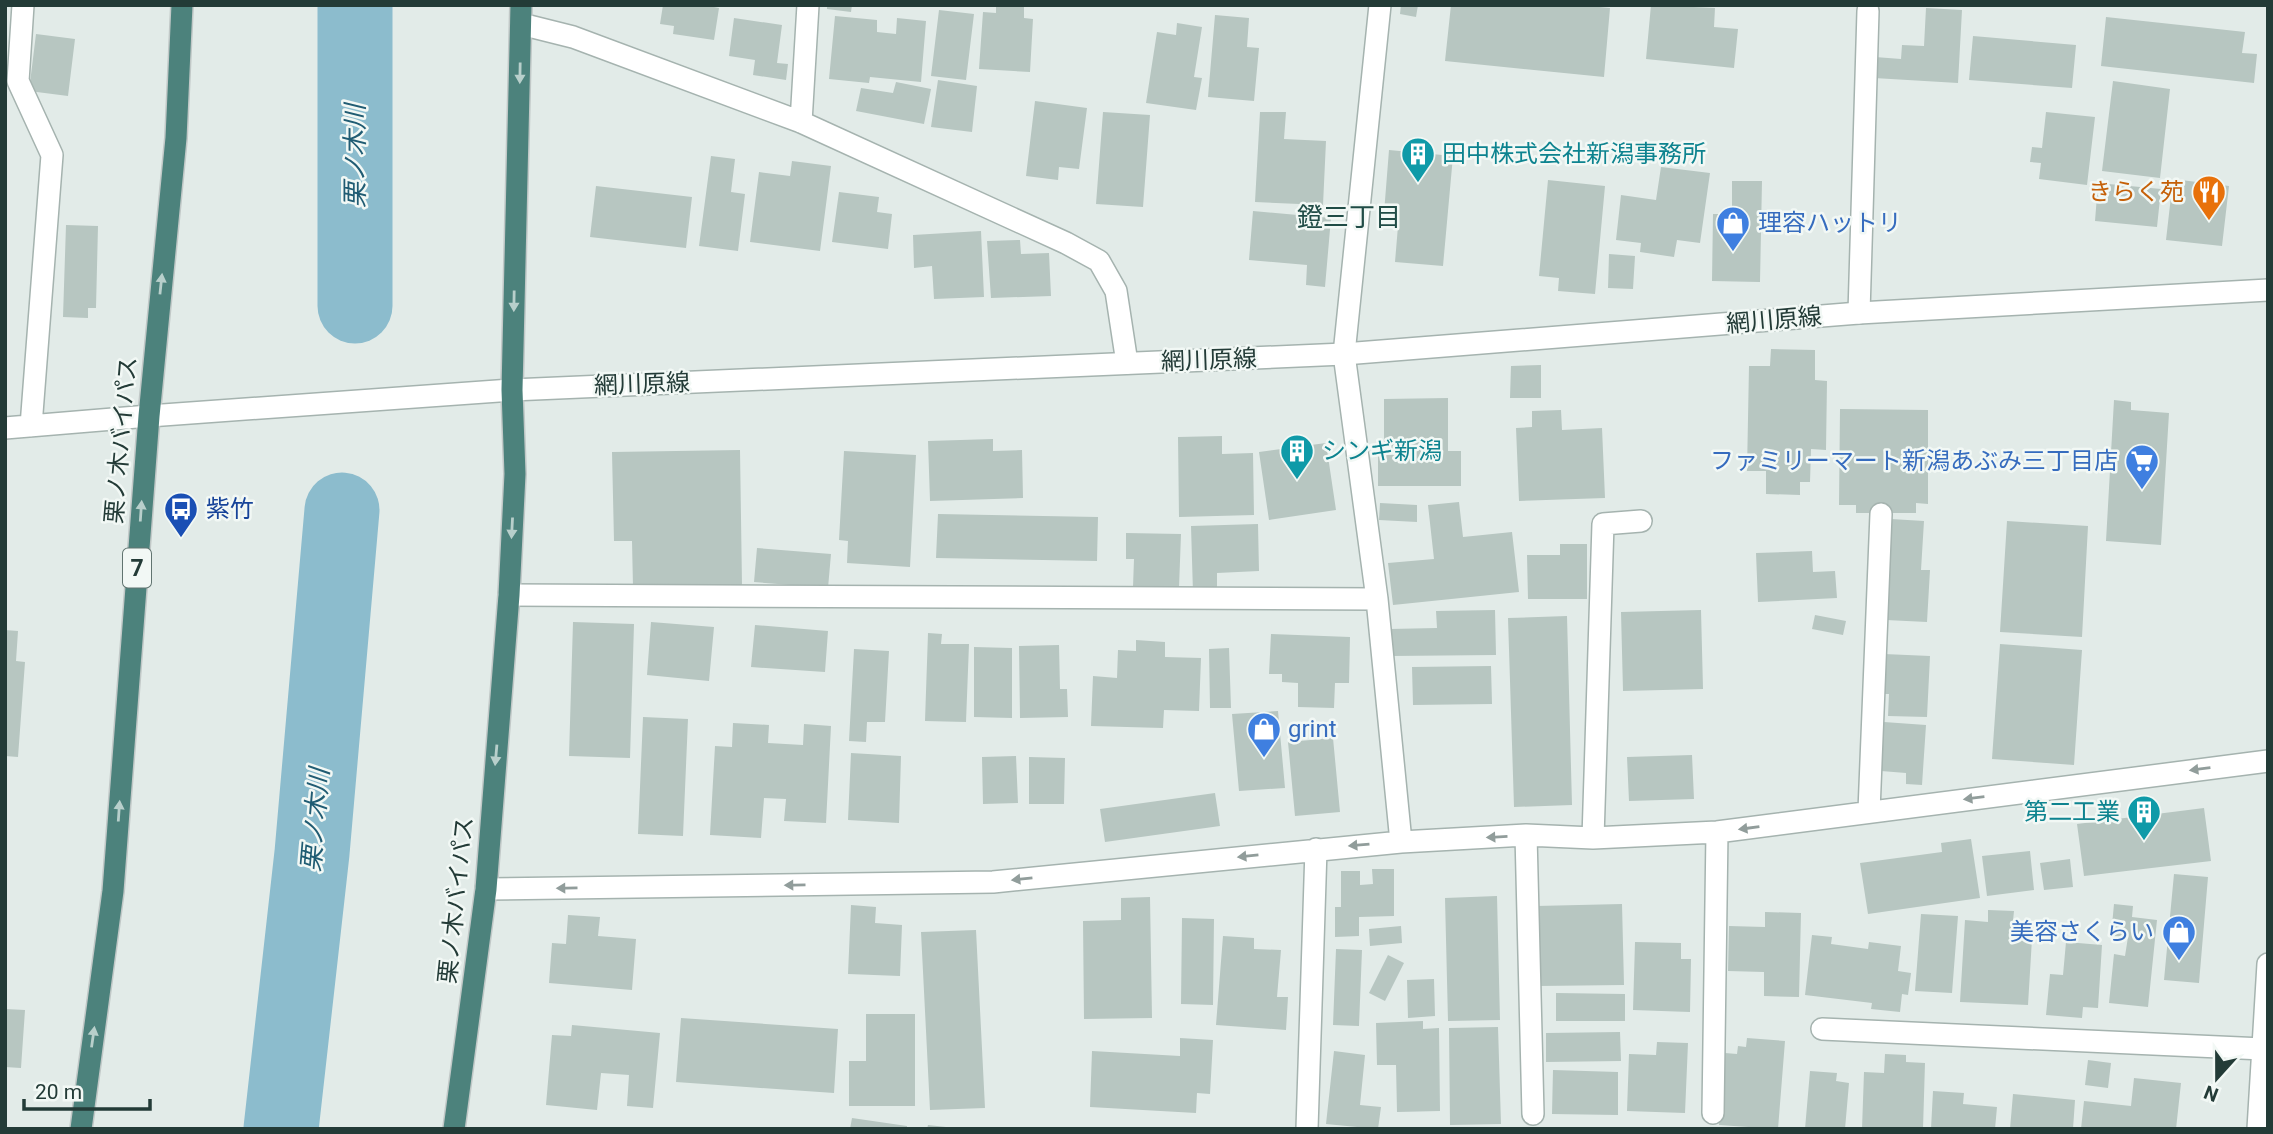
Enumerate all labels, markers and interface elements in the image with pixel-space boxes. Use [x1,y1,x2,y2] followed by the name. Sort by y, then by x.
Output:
[514,63,526,85] one-way arrow
[340,101,370,208] water label: 栗ノ木川
[1399,135,1437,184] building icon: 田中株式会社新潟事務所
[1442,140,1706,168] place label: 田中株式会社新潟事務所
[2190,173,2228,222] restaurant icon: きらく苑
[2088,178,2184,206] place label: きらく苑
[1297,202,1401,232] district label: 鐙三丁目
[1714,204,1752,253] shop icon: 理容ハットリ
[1758,209,1902,237] place label: 理容ハットリ
[156,273,167,295] one-way arrow
[509,290,520,312] one-way arrow
[1725,302,1823,338] street label: 網川原線
[1161,344,1257,376] street label: 網川原線
[100,355,142,525] street label: 栗ノ木バイパス
[594,368,690,400] street label: 網川原線
[1278,432,1316,481] building icon: シンギ新潟
[1322,437,1442,465] place label: シンギ新潟
[2123,442,2161,491] supermarket icon: ファミリーマート新潟あぶみ三丁目店
[1710,447,2118,475] place label: ファミリーマート新潟あぶみ三丁目店
[162,490,200,539] bus stop icon: 紫竹
[206,495,254,523] place label: 紫竹
[136,499,147,521] one-way arrow
[507,518,518,540] one-way arrow
[123,548,151,588] road number: 7
[1245,710,1283,759] shop icon: grint
[1288,715,1337,743] place label: grint
[490,744,501,766] one-way arrow
[296,764,335,873] water label: 栗ノ木川
[2189,764,2211,775] one-way arrow
[1963,792,1985,803] one-way arrow
[2125,793,2163,842] building icon: 第二工業
[2024,798,2120,826] place label: 第二工業
[114,800,125,822] one-way arrow
[433,815,479,985] street label: 栗ノ木バイパス
[1738,822,1760,833] one-way arrow
[1486,831,1508,842] one-way arrow
[1347,840,1369,851] one-way arrow
[1237,850,1259,861] one-way arrow
[1011,874,1033,885] one-way arrow
[784,879,806,891] one-way arrow
[556,882,578,894] one-way arrow
[2160,913,2198,962] shop icon: 美容さくらい
[2010,918,2154,946] place label: 美容さくらい
[88,1026,99,1048] one-way arrow
[2182,1043,2252,1113] north arrow
[24,1068,150,1112] scale bar
[35,1080,82,1104] text: 20 m
[2201,1080,2221,1107] text: N

